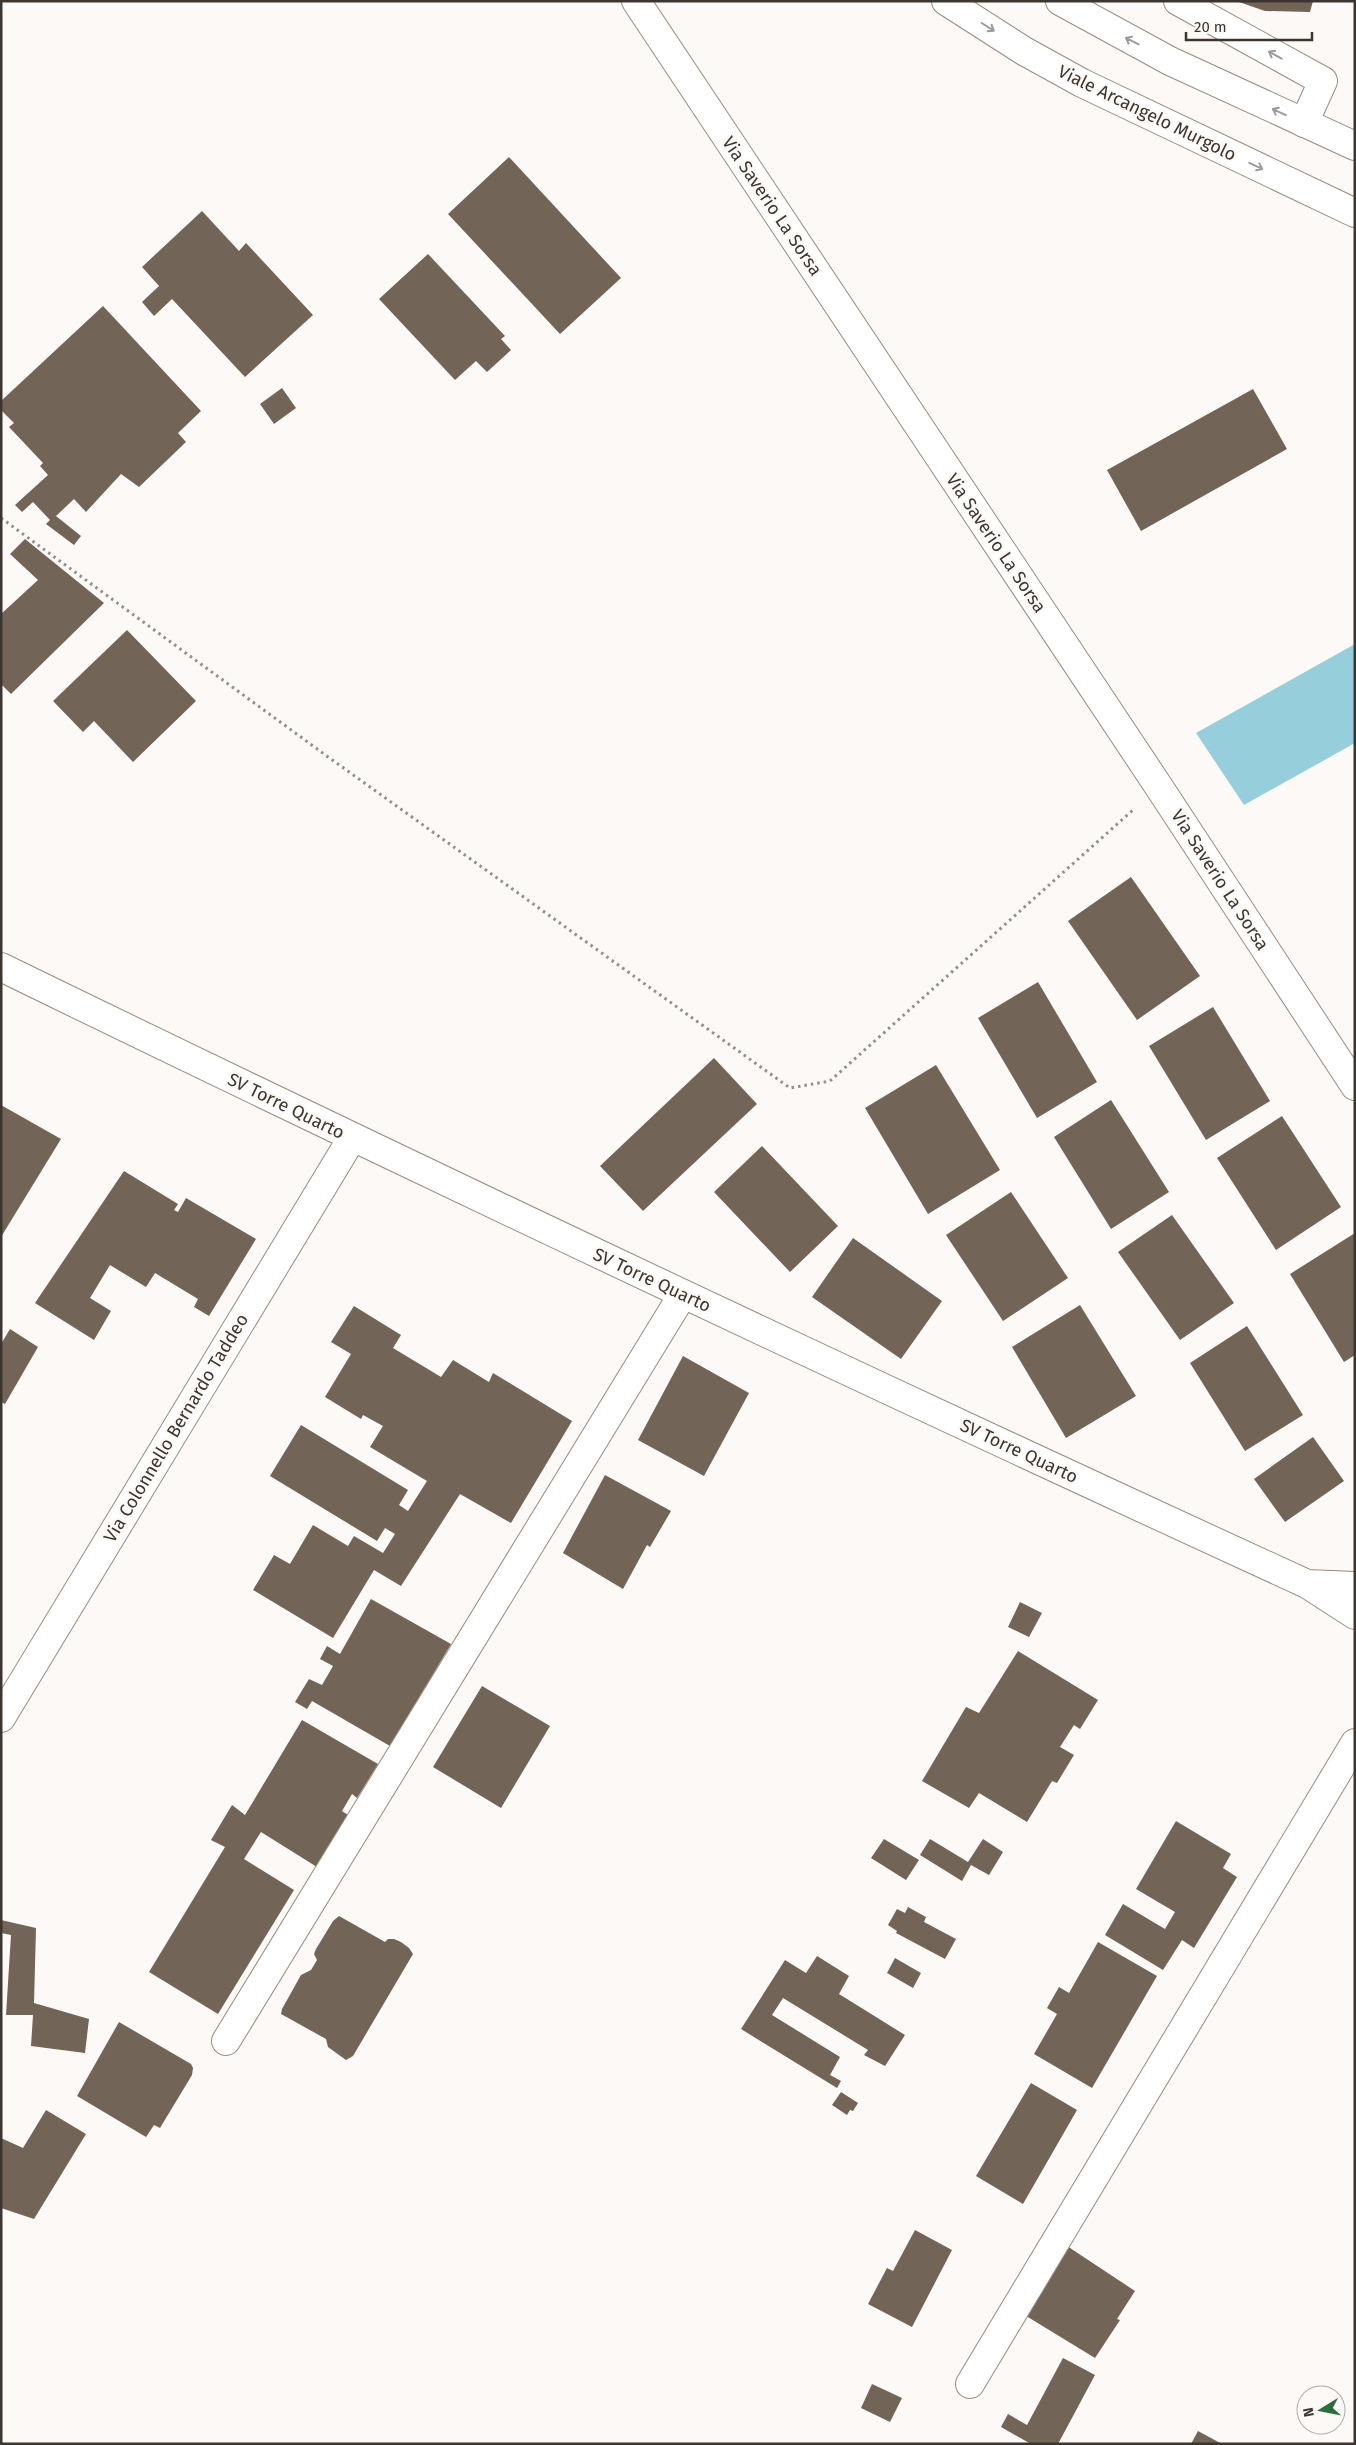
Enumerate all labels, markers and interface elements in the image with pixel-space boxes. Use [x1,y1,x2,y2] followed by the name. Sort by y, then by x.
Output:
[1186,10,1312,42] scale bar
[1194,18,1227,36] text: 20 m
[980,23,994,33] one-way arrow
[1125,36,1140,45] one-way arrow
[1268,50,1283,60] one-way arrow
[1054,60,1240,166] street label: Viale Arcangelo Murgolo
[1272,106,1287,116] one-way arrow
[717,132,827,280] street label: Via Saverio La Sorsa
[1248,162,1263,172] one-way arrow
[941,469,1051,617] street label: Via Saverio La Sorsa
[1166,806,1274,954] street label: Via Saverio La Sorsa
[224,1068,348,1144] street label: SV Torre Quarto
[590,1243,714,1317] street label: SV Torre Quarto
[99,1310,253,1546] street label: Via Colonnello Bernardo Taddeo
[957,1414,1081,1488] street label: SV Torre Quarto
[1296,2385,1346,2435] north arrow
[1300,2406,1318,2418] text: N

